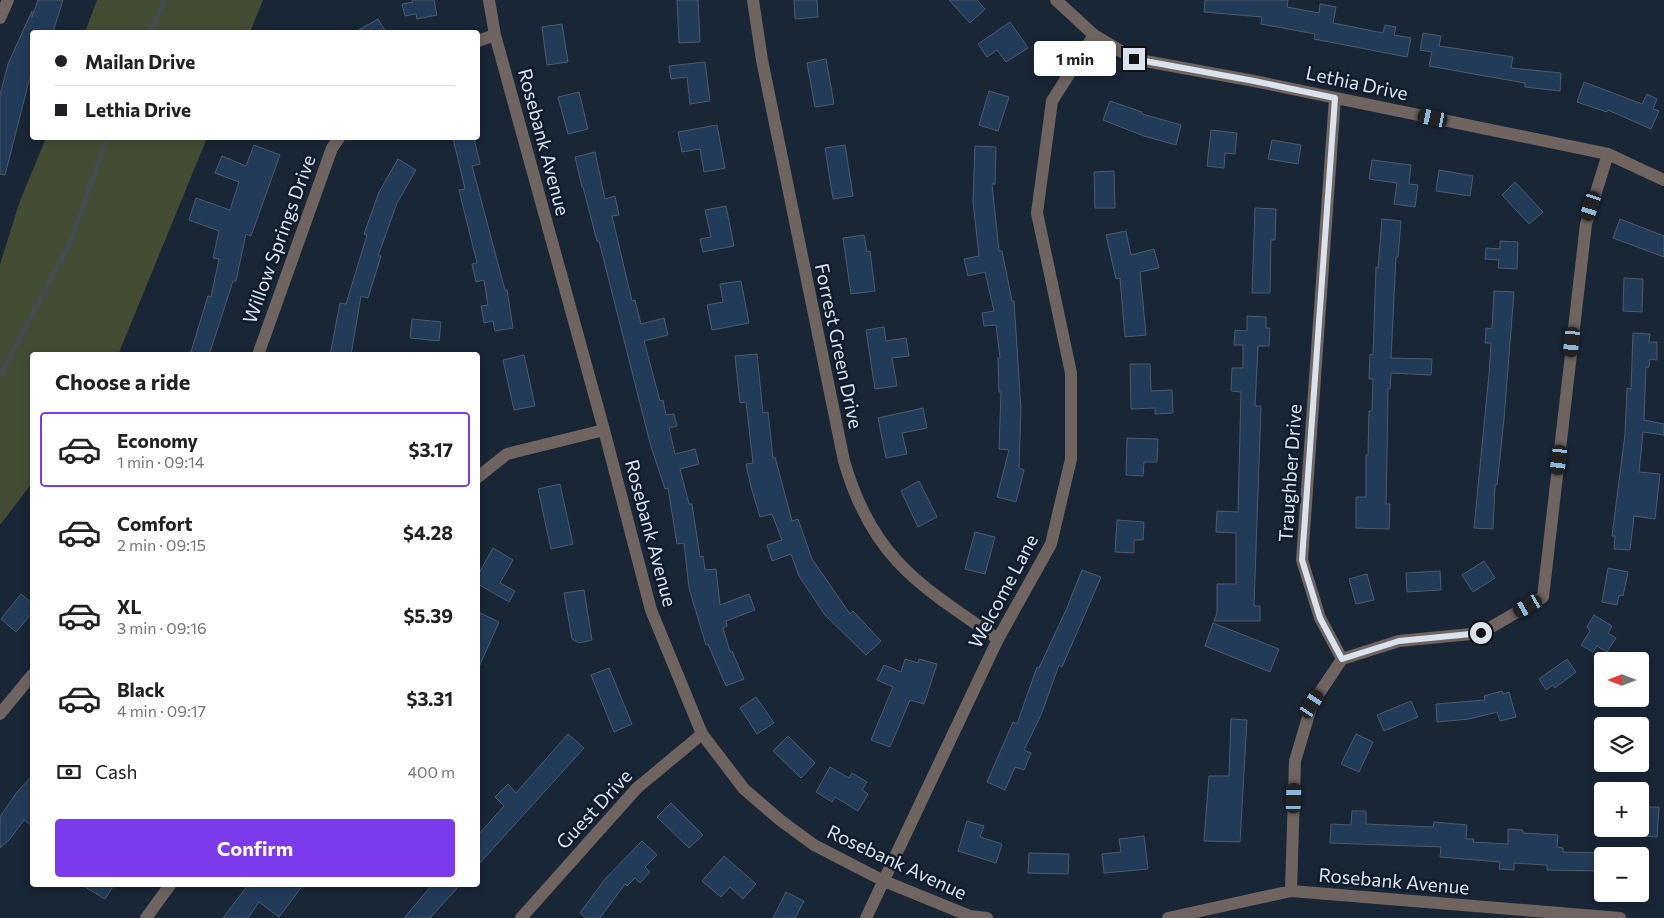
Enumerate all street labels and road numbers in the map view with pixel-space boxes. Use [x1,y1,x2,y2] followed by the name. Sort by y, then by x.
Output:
[1304,60,1410,105] street label: Lethia Drive
[514,66,575,218] street label: Rosebank Avenue
[237,151,320,326] street label: Willow Springs Drive
[811,261,868,431] street label: Forrest Green Drive
[1273,403,1306,543] street label: Traughber Drive
[621,457,682,609] street label: Rosebank Avenue
[963,530,1042,652] street label: Welcome Lane
[551,764,636,853] street label: Guest Drive
[824,819,971,904] street label: Rosebank Avenue
[1318,862,1470,899] street label: Rosebank Avenue

